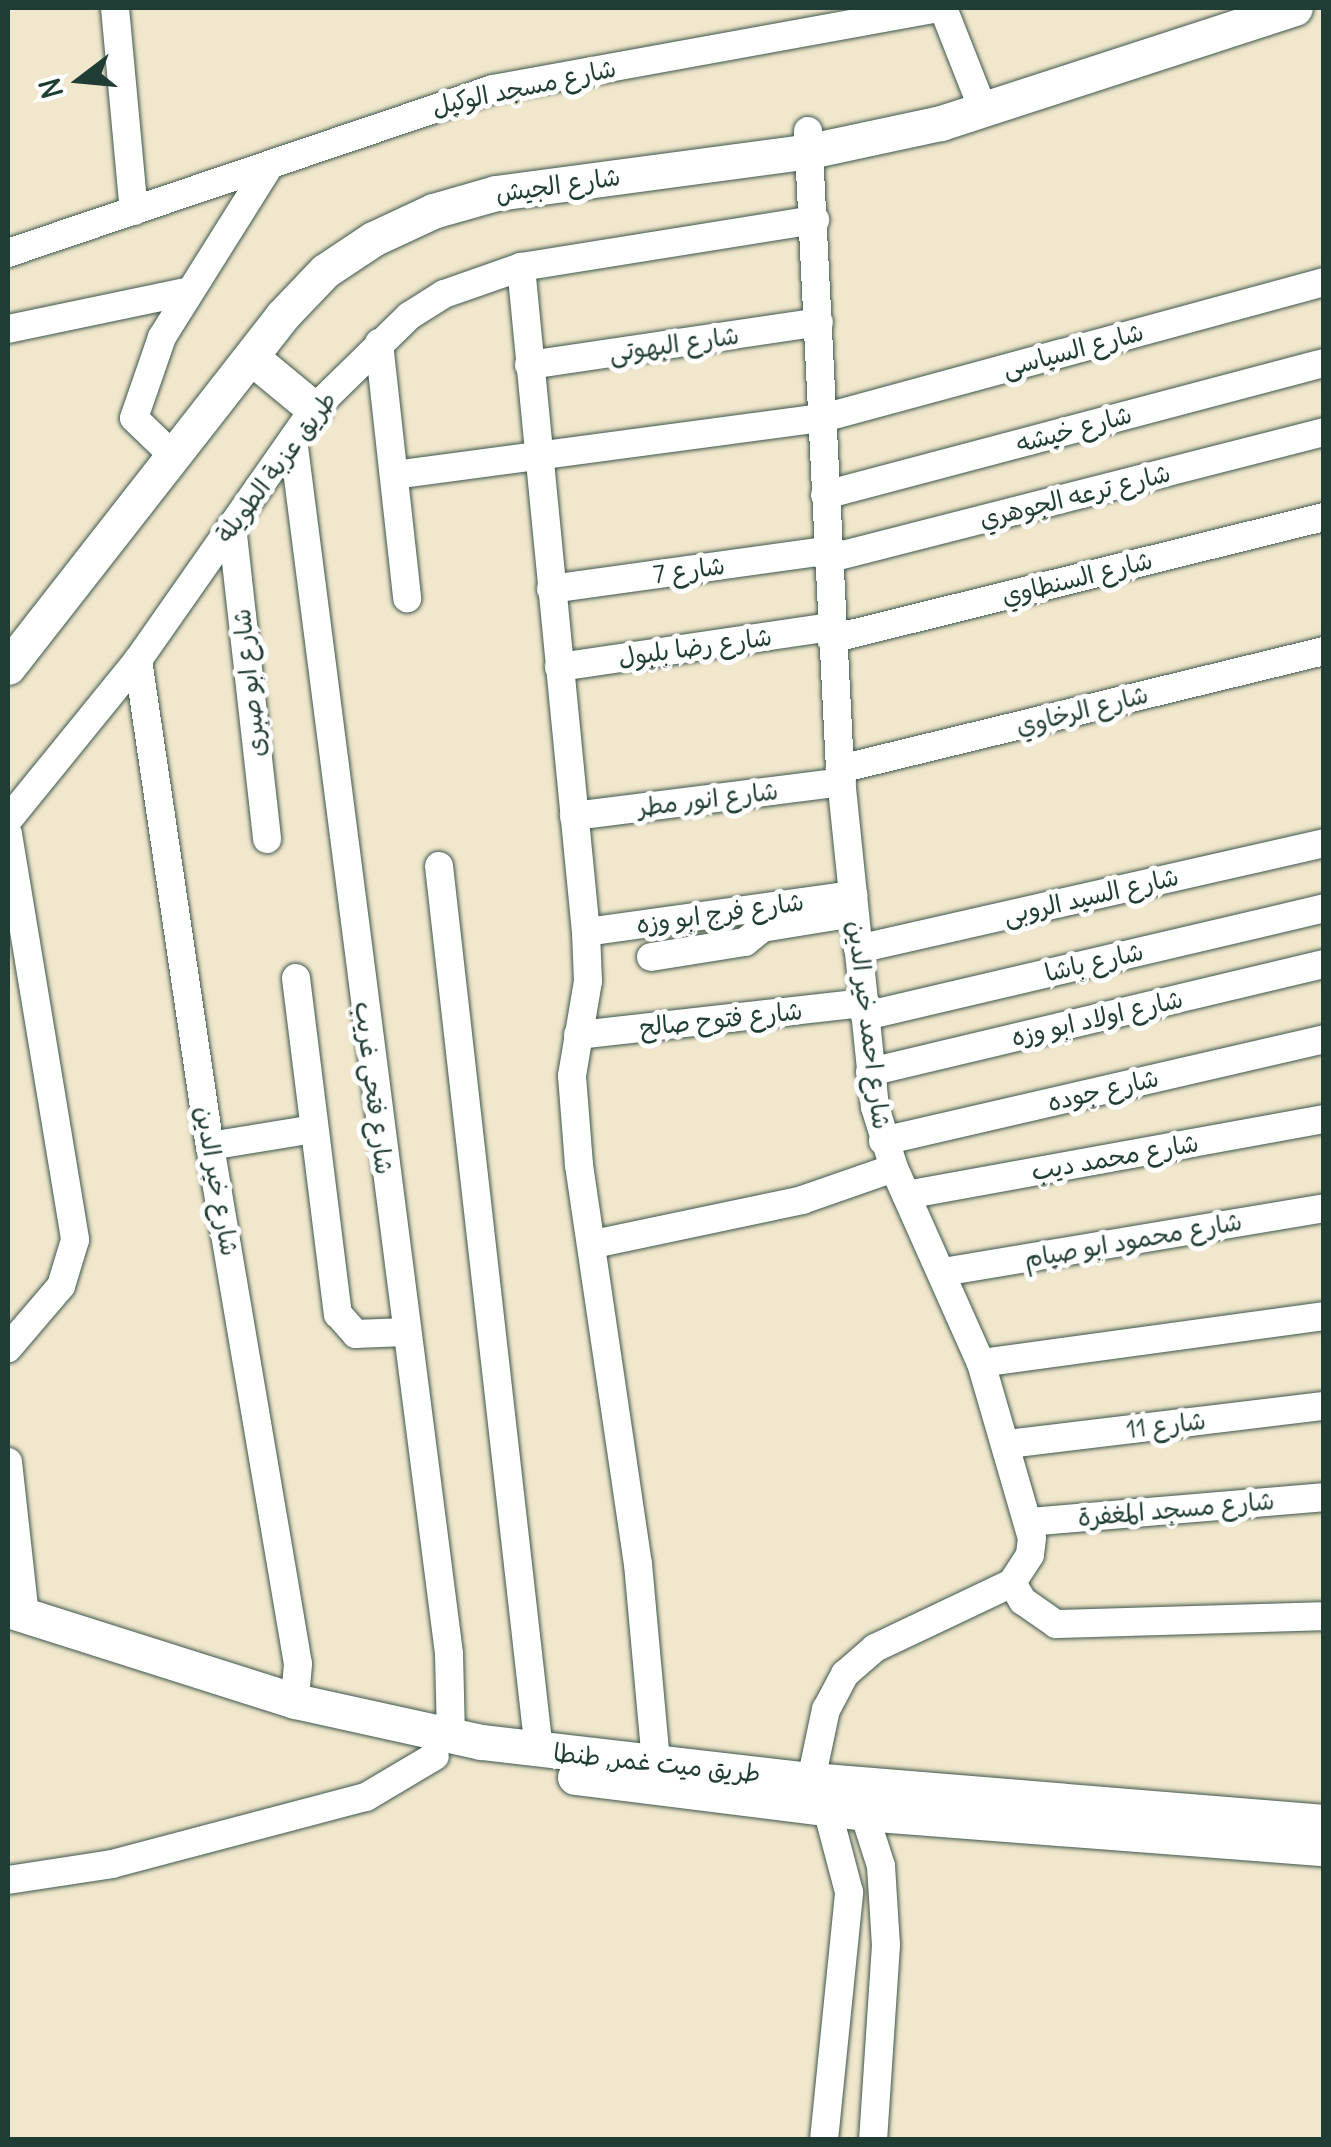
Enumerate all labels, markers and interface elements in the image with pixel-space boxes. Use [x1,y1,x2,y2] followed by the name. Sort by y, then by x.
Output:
[30,30,130,130] north arrow
[429,53,619,121] street label: شارع مسجد الوكيل
[31,74,71,103] text: N
[494,161,622,209] street label: شارع الجيش
[999,317,1147,383] street label: شارع السياسى
[607,320,741,368] street label: شارع البهوتى
[209,386,343,548] street label: طريق عزبة الطويلة
[1013,399,1135,459] street label: شارع خيشه
[976,458,1174,534] street label: شارع ترعه الجوهري
[999,545,1155,611] street label: شارع السنطاوي
[651,550,727,590] street label: شارع 7
[226,607,272,759] street label: شارع ابو صبرى
[616,621,774,673] street label: شارع رضا بلبول
[1013,679,1151,741] street label: شارع الرخاوي
[636,776,780,822] street label: شارع انور مطر
[1000,861,1182,931] street label: شارع السيد الروبى
[634,886,806,940] street label: شارع فرج ابو وزه
[841,919,897,1131] street label: شارع احمد خير الدين
[1042,936,1146,988] street label: شارع باشا
[1008,984,1186,1052] street label: شارع اولاد ابو وزه
[638,996,804,1042] street label: شارع فتوح صالح
[349,1000,399,1176] street label: شارع فتحى غريب
[1044,1063,1162,1117] street label: شارع جوده
[189,1104,245,1258] street label: شارع خير الدين
[1029,1128,1201,1186] street label: شارع محمد ديب
[1022,1206,1244,1274] street label: شارع محمود ابو صيام
[1125,1405,1207,1445] street label: شارع 11
[1076,1485,1276,1533] street label: شارع مسجد المغفرة
[552,1737,762,1789] street label: طريق ميت غمر, طنطا

